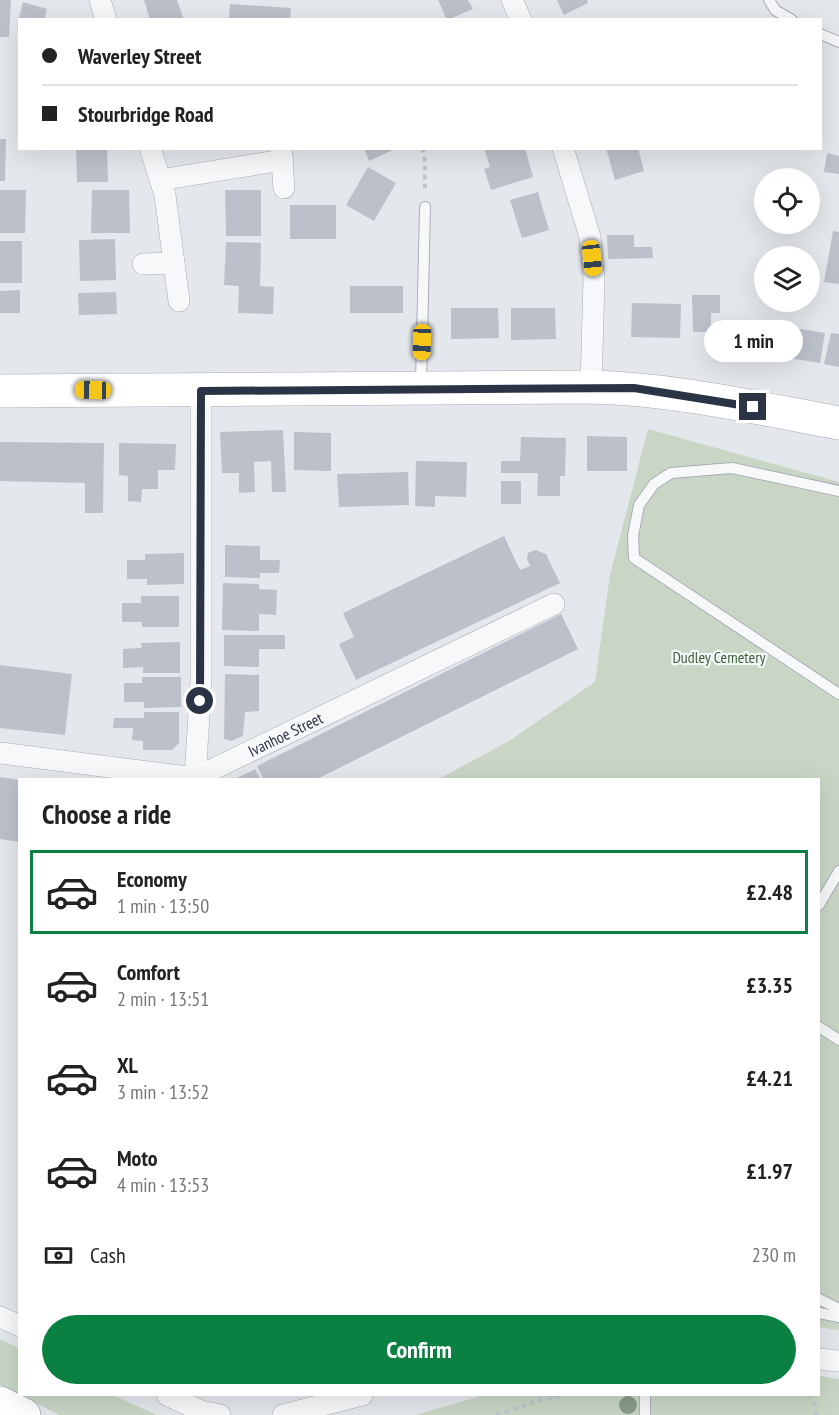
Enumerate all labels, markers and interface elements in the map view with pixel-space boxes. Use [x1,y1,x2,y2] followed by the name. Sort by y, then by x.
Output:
[78,42,201,70] text: Waverley Street
[78,100,214,128] text: Stourbridge Road
[754,168,820,312] map controls
[754,168,820,234] button: locate
[581,239,603,277] car
[754,246,820,312] button: layers
[704,320,802,362] callout: 1 min
[412,324,432,360] car
[733,328,774,354] text: 1 min
[75,381,111,399] car
[739,393,766,420] route end
[672,647,766,667] park label: Dudley Cemetery
[186,687,213,714] route start
[245,707,326,761] street label: Ivanhoe Street
[42,797,171,831] text: Choose a ride
[45,865,99,919] icon: car
[117,865,187,893] text: Economy
[746,878,793,906] text: £2.48
[117,893,209,919] text: 1 min · 13:50
[45,958,99,1012] icon: car
[117,958,180,986] text: Comfort
[746,971,793,999] text: £3.35
[117,986,209,1012] text: 2 min · 13:51
[45,1051,99,1105] icon: car
[117,1051,138,1079] text: XL
[746,1064,793,1092] text: £4.21
[117,1079,209,1105] text: 3 min · 13:52
[45,1144,99,1198] icon: car
[117,1144,158,1172] text: Moto
[746,1157,793,1185] text: £1.97
[117,1172,209,1198] text: 4 min · 13:53
[42,1239,75,1272] icon: cash
[90,1241,126,1269] text: Cash
[752,1242,796,1268] text: 230 m
[42,1315,796,1384] button: Confirm

